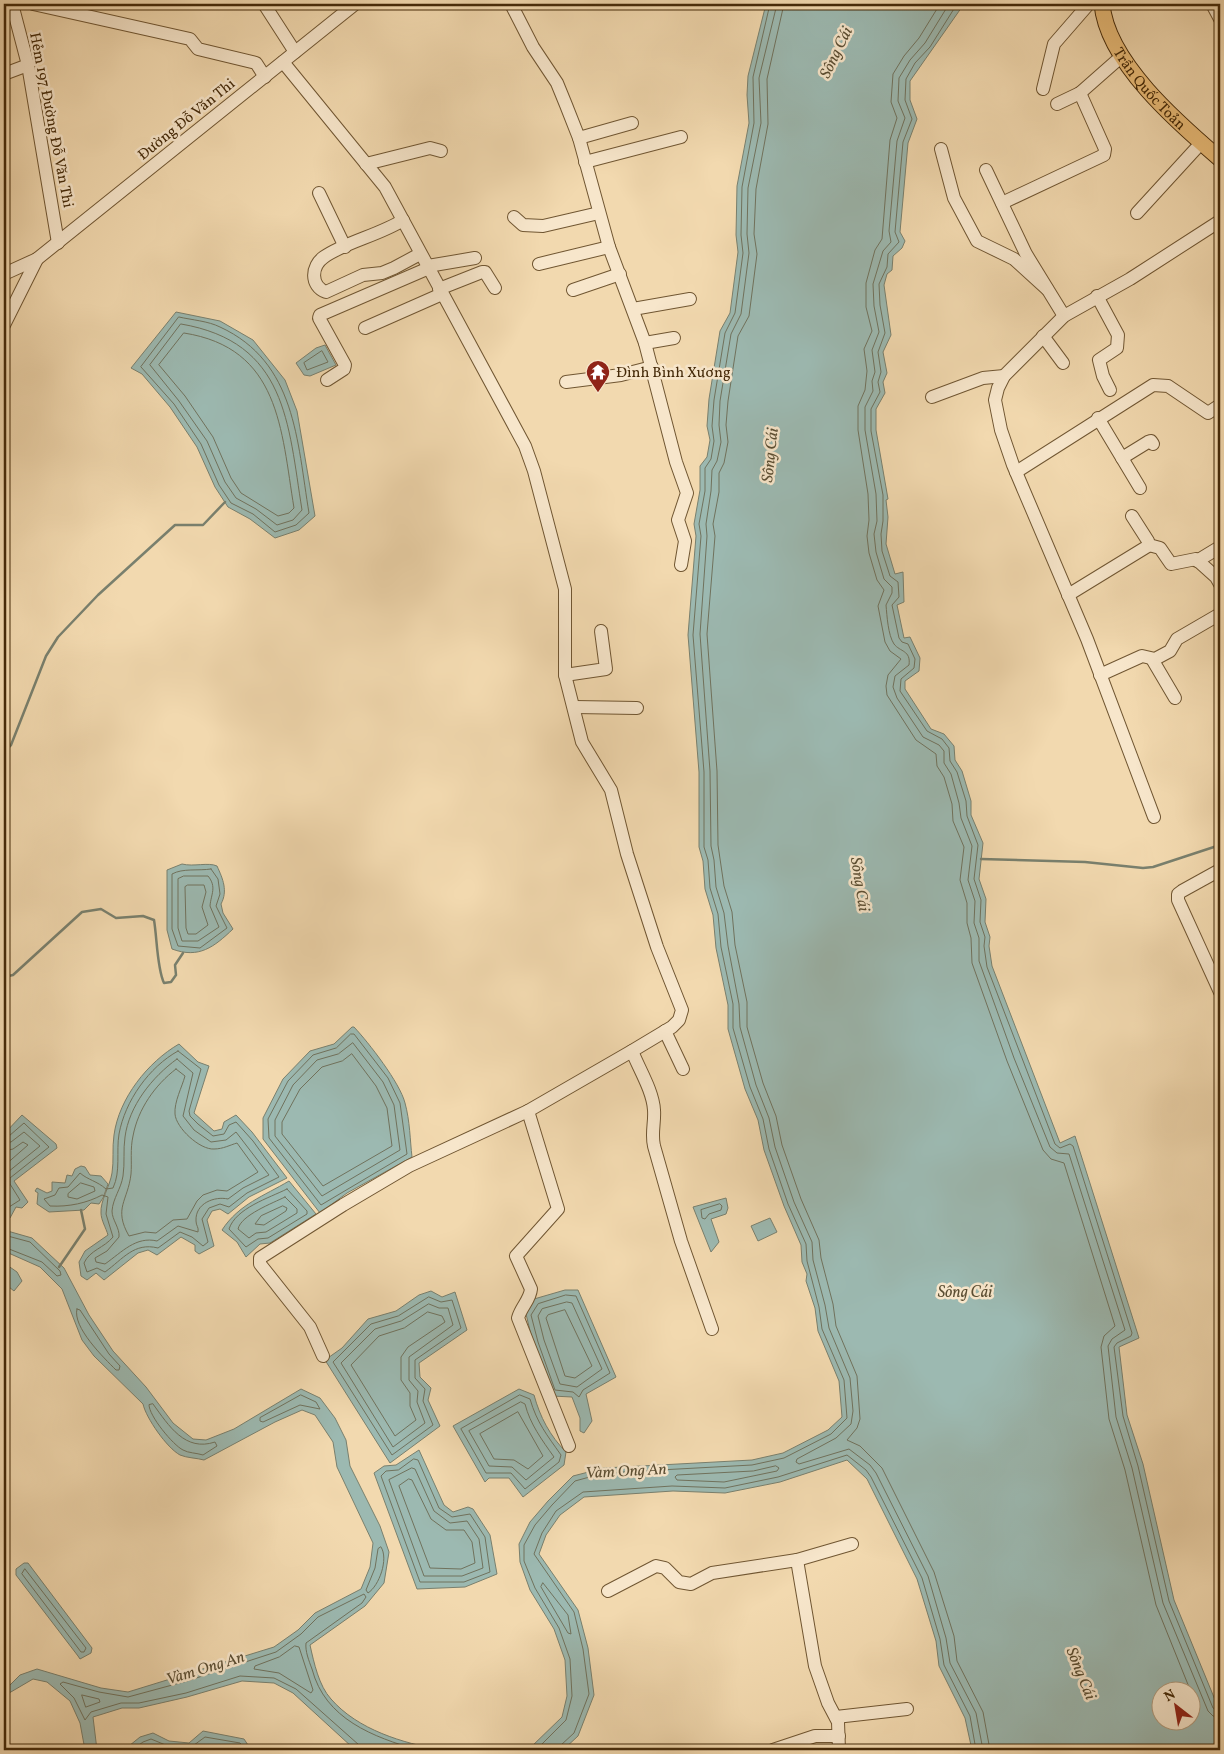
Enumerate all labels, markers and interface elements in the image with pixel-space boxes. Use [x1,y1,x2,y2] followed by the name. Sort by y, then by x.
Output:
[815,23,859,82] water label: Sông Cái
[23,31,78,210] street label: Hẻm 197 Đường Đỗ Văn Thi
[1107,44,1190,136] street label: Trần Quốc Toản
[134,74,240,166] street label: Đường Đỗ Văn Thi
[585,359,611,393] temple icon: Đình Bình Xương
[616,363,731,384] place label: Đình Bình Xương
[757,426,785,484] water label: Sông Cái
[844,856,874,914] water label: Sông Cái
[938,1282,993,1304] water label: Sông Cái
[585,1459,667,1485] water label: Vàm Ong An
[1060,1644,1101,1704] water label: Sông Cái
[164,1647,248,1691] water label: Vàm Ong An
[1152,1682,1202,1732] north arrow
[1161,1685,1179,1707] text: N

